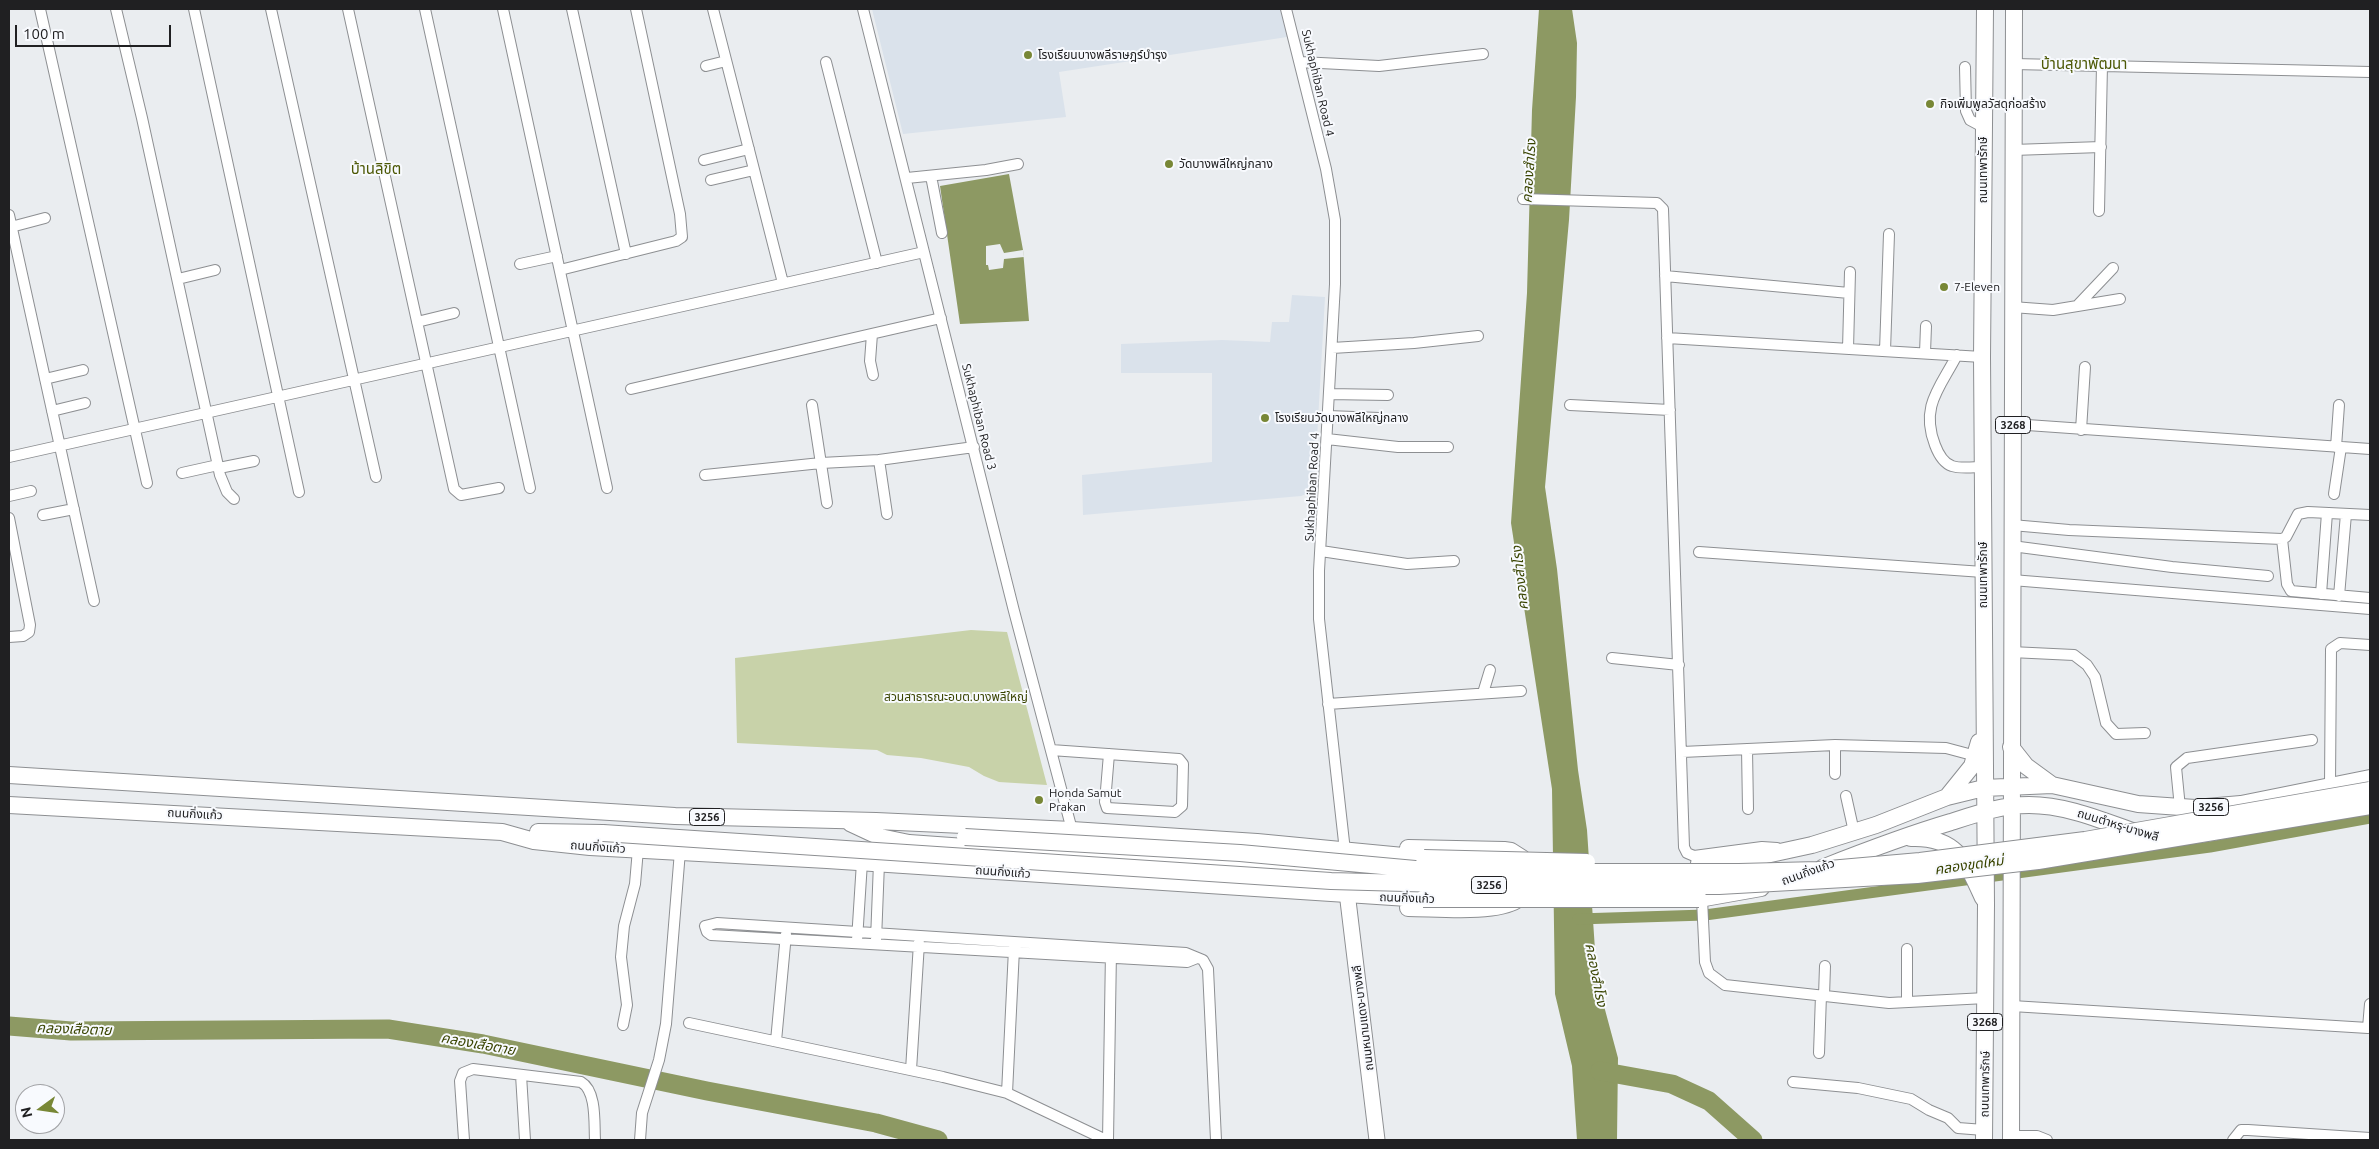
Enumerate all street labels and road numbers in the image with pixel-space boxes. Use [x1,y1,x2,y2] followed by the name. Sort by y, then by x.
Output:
[1299,28,1337,138] street label: Sukhaphiban Road 4
[1976,137,1990,203] street label: ถนนเทพารักษ์
[959,362,999,472] street label: Sukhaphiban Road 3
[1996,416,2030,434] road number: 3268
[1302,432,1322,542] street label: Sukhaphiban Road 4
[1976,542,1990,608] street label: ถนนเทพารักษ์
[2194,799,2228,816] road number: 3256
[167,805,223,823] street label: ถนนกิ่งแก้ว
[2075,806,2161,844] street label: ถนนตำหรุ-บางพลี
[690,809,724,826] road number: 3256
[570,838,626,856] street label: ถนนกิ่งแก้ว
[1779,856,1837,888] street label: ถนนกิ่งแก้ว
[975,863,1031,881] street label: ถนนกิ่งแก้ว
[1472,876,1506,894] road number: 3256
[1379,890,1435,906] street label: ถนนกิ่งแก้ว
[1349,964,1377,1072] street label: ถนนหนามแดง-บางพลี
[1968,1014,2002,1030] road number: 3268
[1977,1051,1993,1117] street label: ถนนเทพารักษ์

